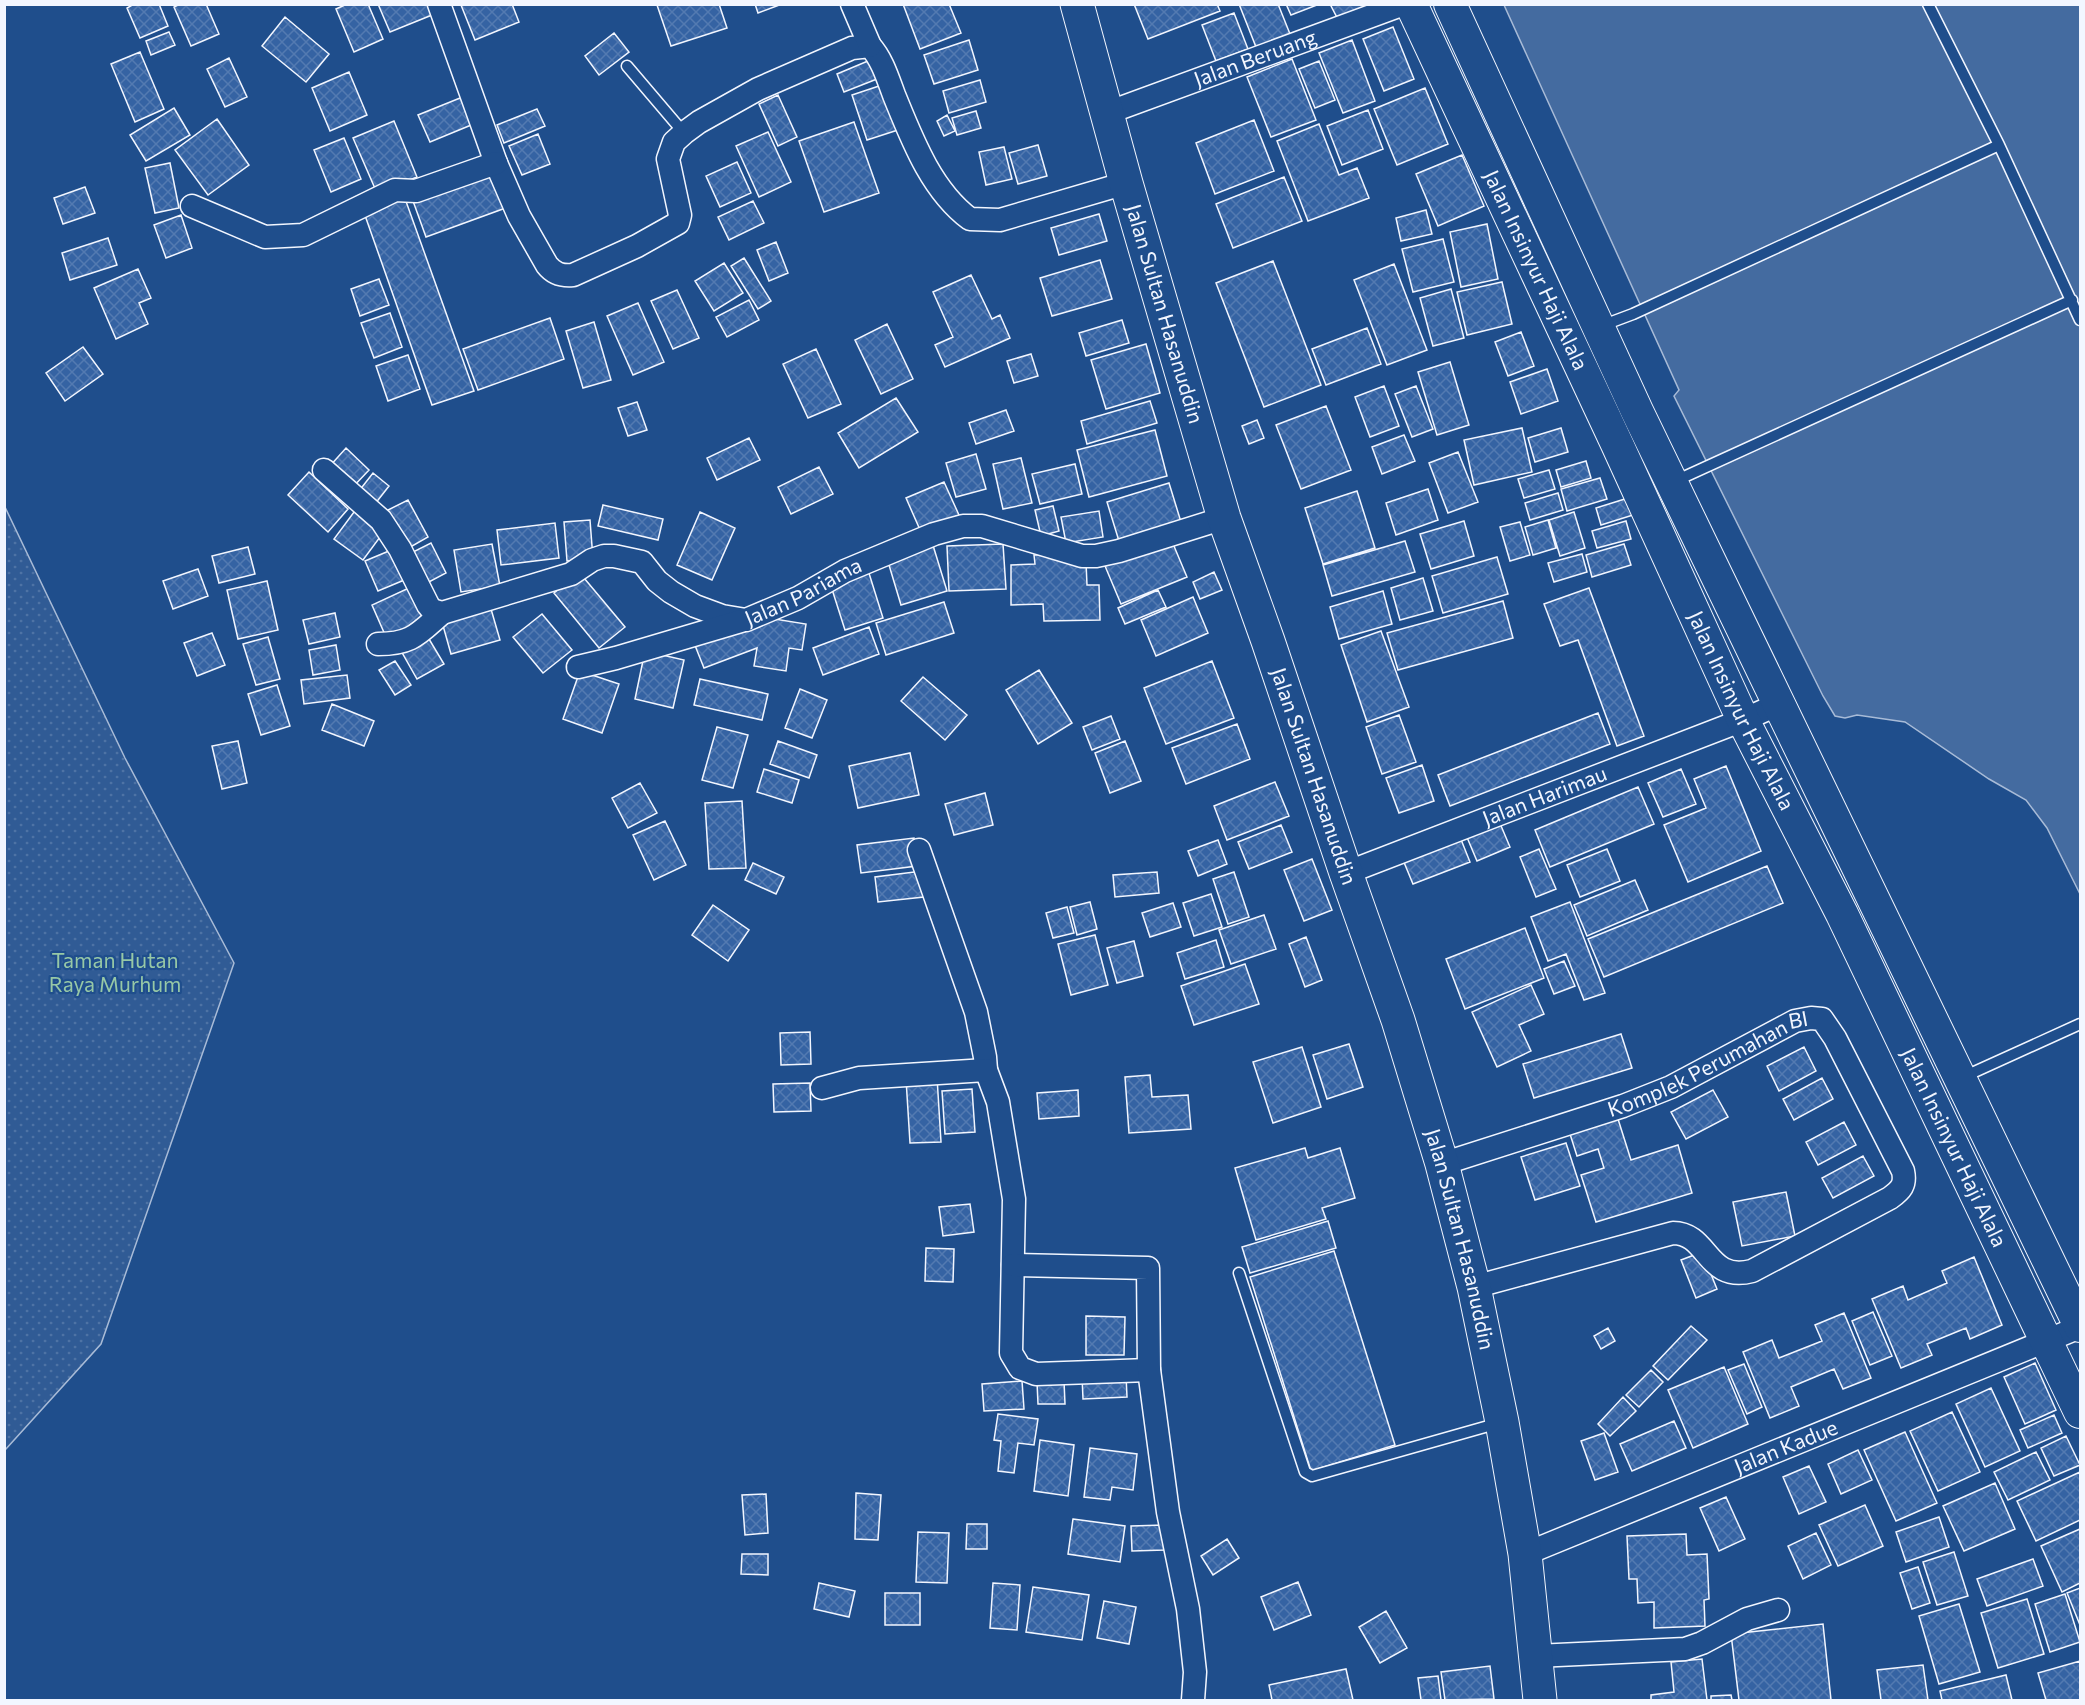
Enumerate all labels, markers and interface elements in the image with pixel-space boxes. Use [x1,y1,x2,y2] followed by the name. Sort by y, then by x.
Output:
[1190,23,1320,91] street label: Jalan Beruang
[1479,166,1595,374] street label: Jalan Insinyur Haji Alala
[1122,201,1210,426] street label: Jalan Sultan Hasanuddin
[741,552,865,630] street label: Jalan Pariama
[1684,607,1801,814] street label: Jalan Insinyur Haji Alala
[1267,664,1363,888] street label: Jalan Sultan Hasanuddin
[1479,760,1610,830] street label: Jalan Harimau
[49,947,181,996] park label: Taman Hutan Raya Murhum
[1604,1005,1810,1121] street label: Komplek Perumahan BI
[1897,1043,2013,1251] street label: Jalan Insinyur Haji Alala
[1421,1125,1501,1352] street label: Jalan Sultan Hasanuddin
[1730,1414,1841,1478] street label: Jalan Kadue

